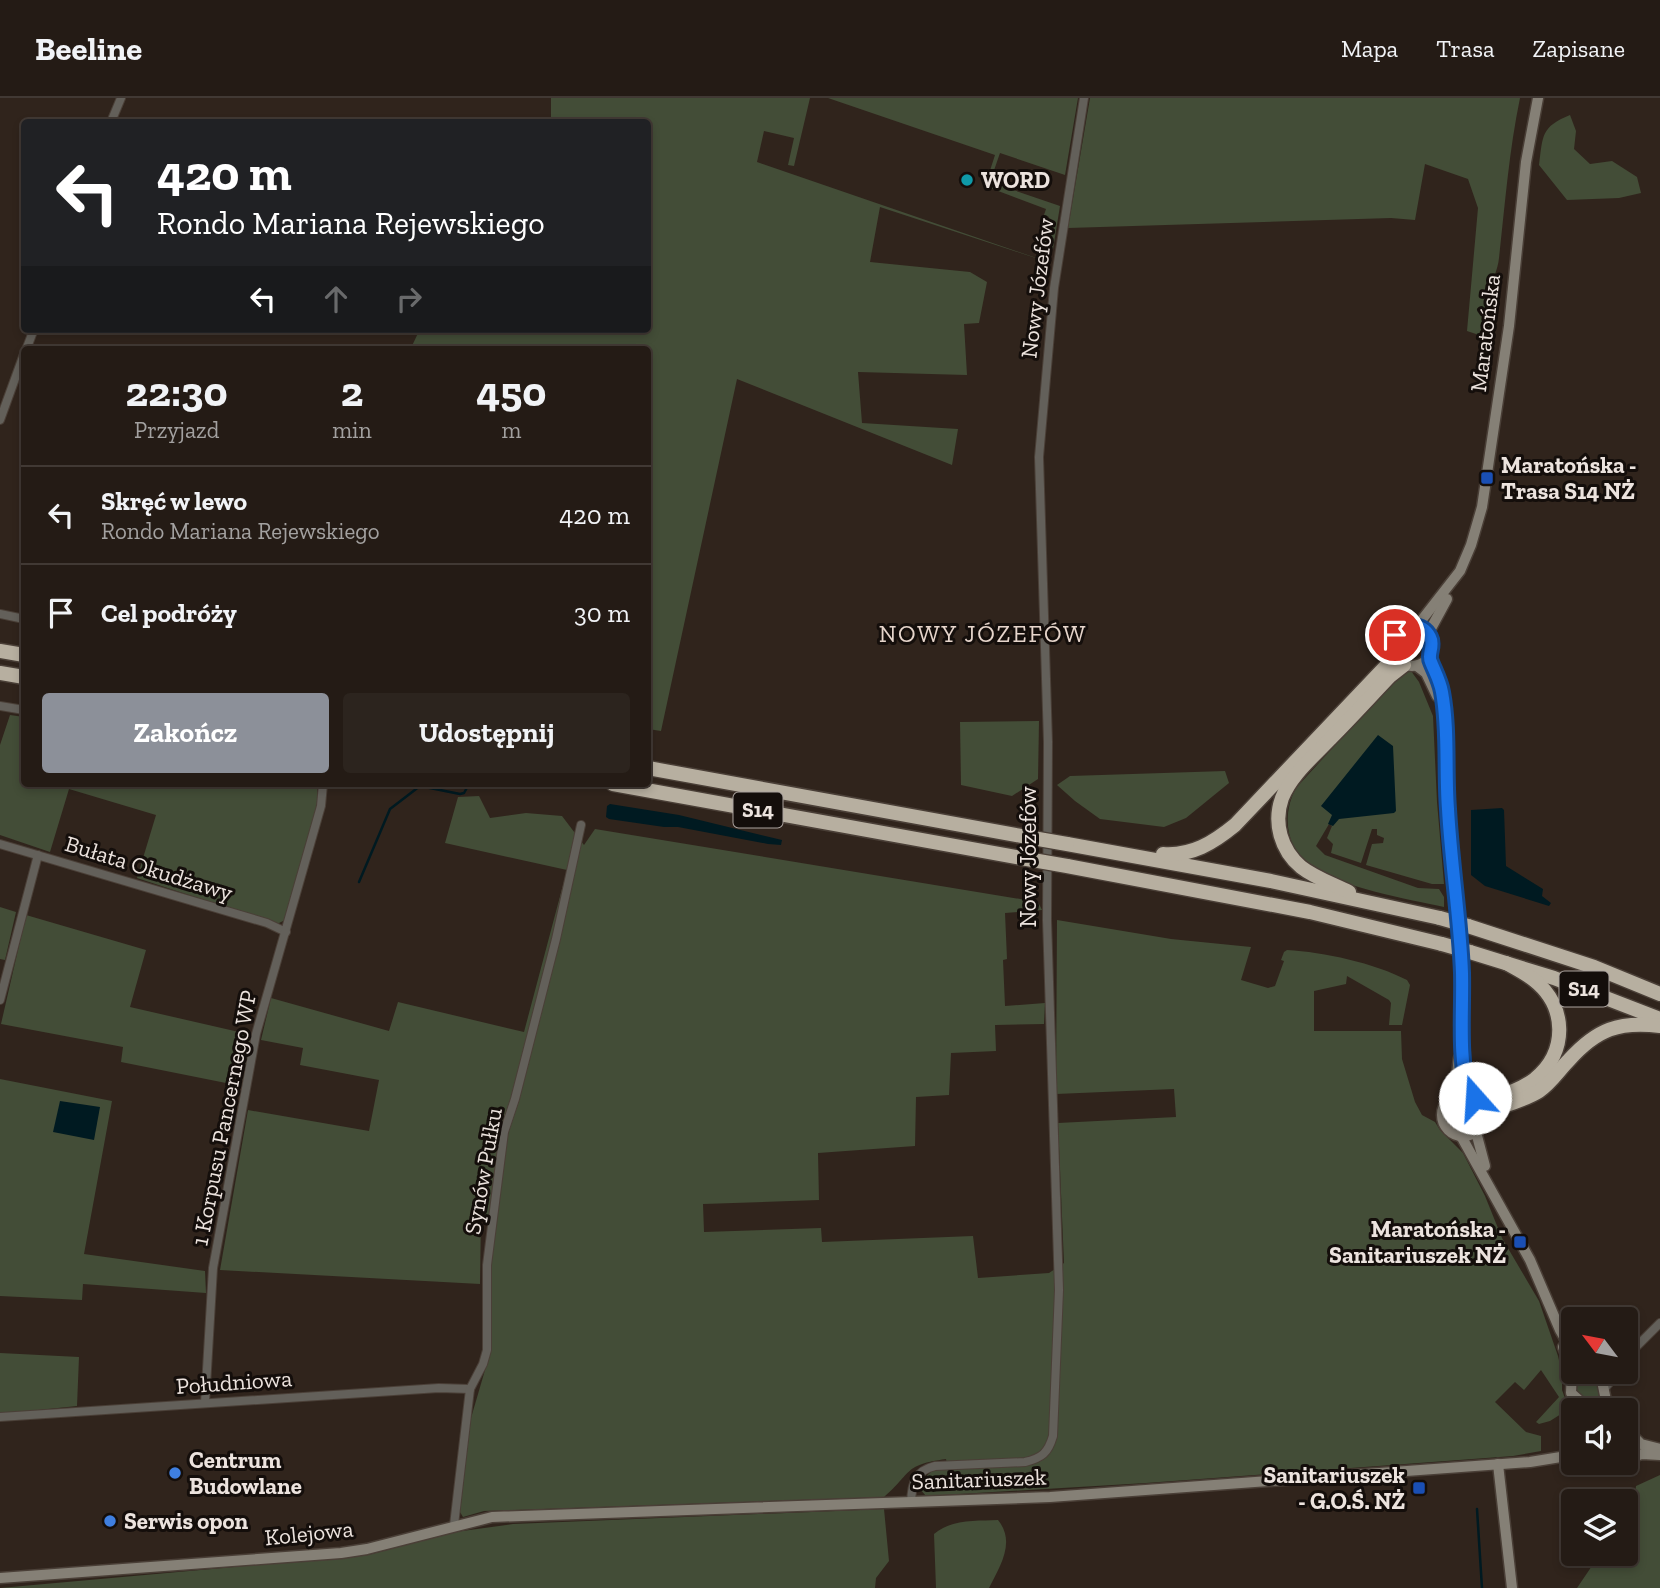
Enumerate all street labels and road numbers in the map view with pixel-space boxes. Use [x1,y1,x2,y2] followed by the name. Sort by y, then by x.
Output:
[1015,216,1060,360] street label: Nowy Józefów
[1464,272,1506,394] street label: Maratońska
[1014,786,1042,928] street label: Nowy Józefów
[734,792,782,828] road number: S14
[62,829,236,907] street label: Bułata Okudżawy
[1560,972,1608,1006] road number: S14
[185,988,263,1248] street label: 1 Korpusu Pancernego WP
[458,1105,508,1237] street label: Synów Pułku
[175,1364,293,1400] street label: Południowa
[911,1463,1047,1495] street label: Sanitariuszek
[263,1514,355,1552] street label: Kolejowa

